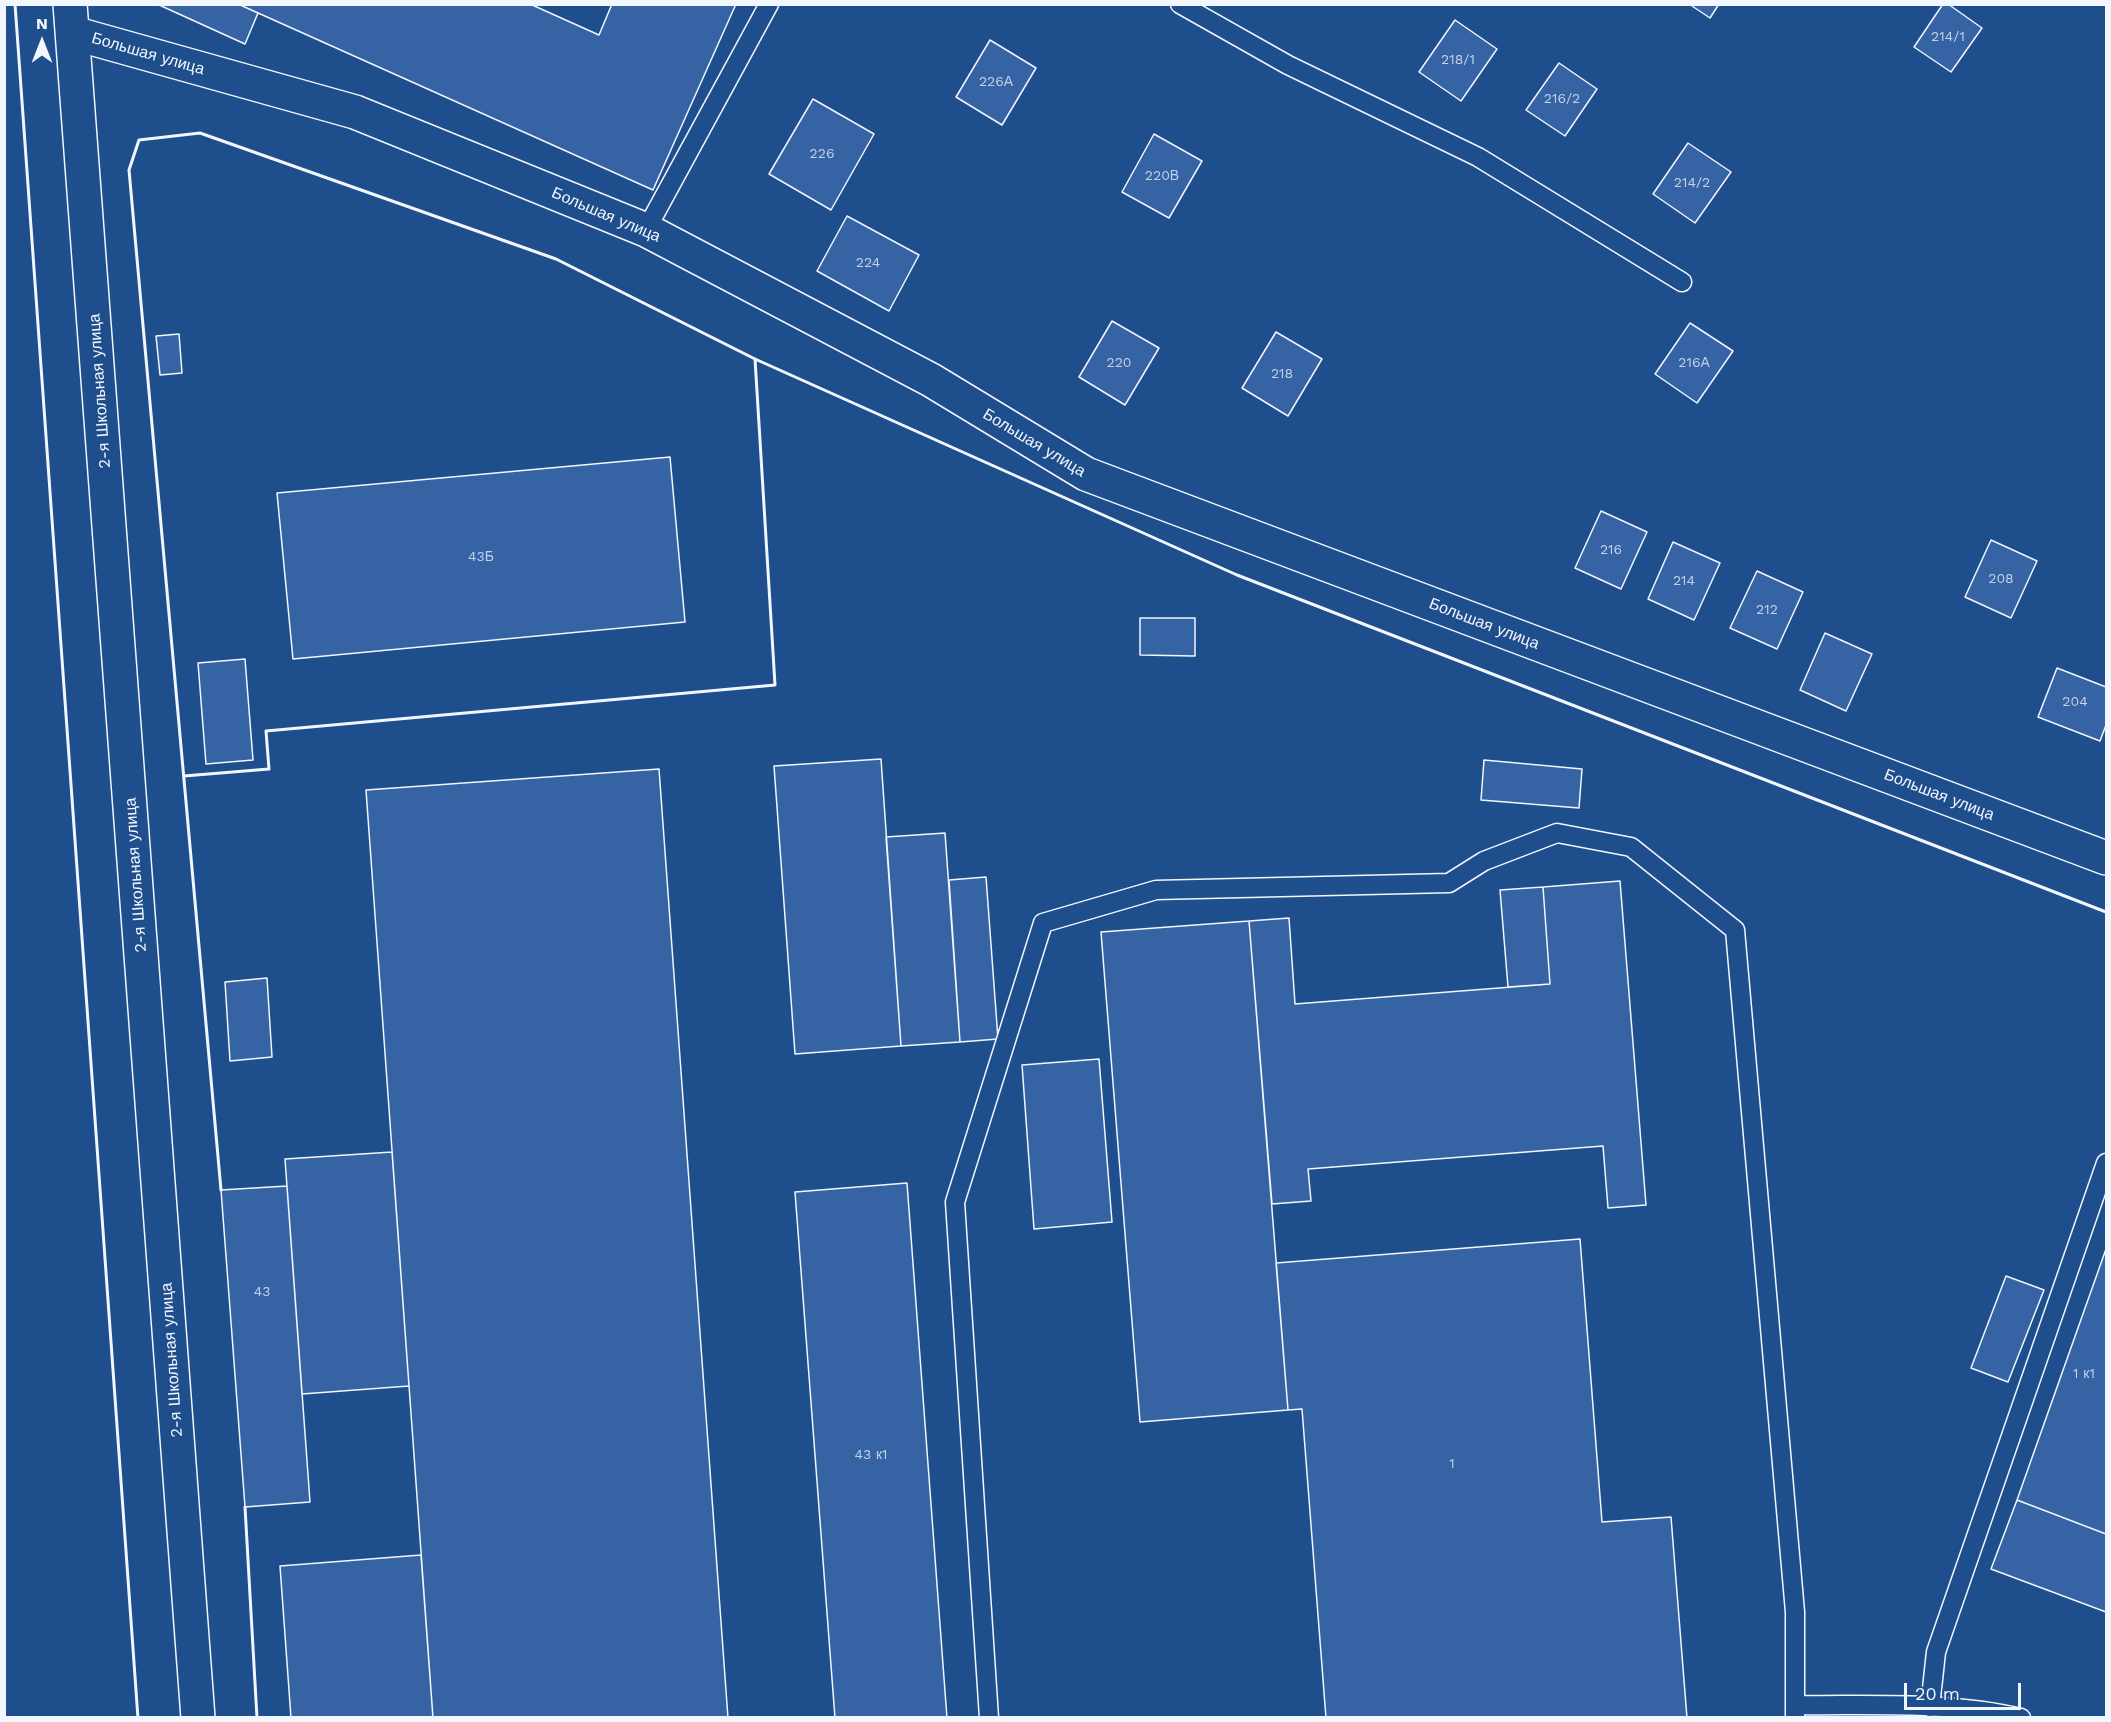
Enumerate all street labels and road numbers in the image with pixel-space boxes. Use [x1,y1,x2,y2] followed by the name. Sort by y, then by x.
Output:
[89,29,207,79] street label: Большая улица
[549,183,663,247] street label: Большая улица
[85,313,115,469] street label: 2-я Школьная улица
[979,405,1089,481] street label: Большая улица
[1426,594,1542,654] street label: Большая улица
[1881,765,1997,825] street label: Большая улица
[121,797,151,953] street label: 2-я Школьная улица
[157,1282,187,1438] street label: 2-я Школьная улица

